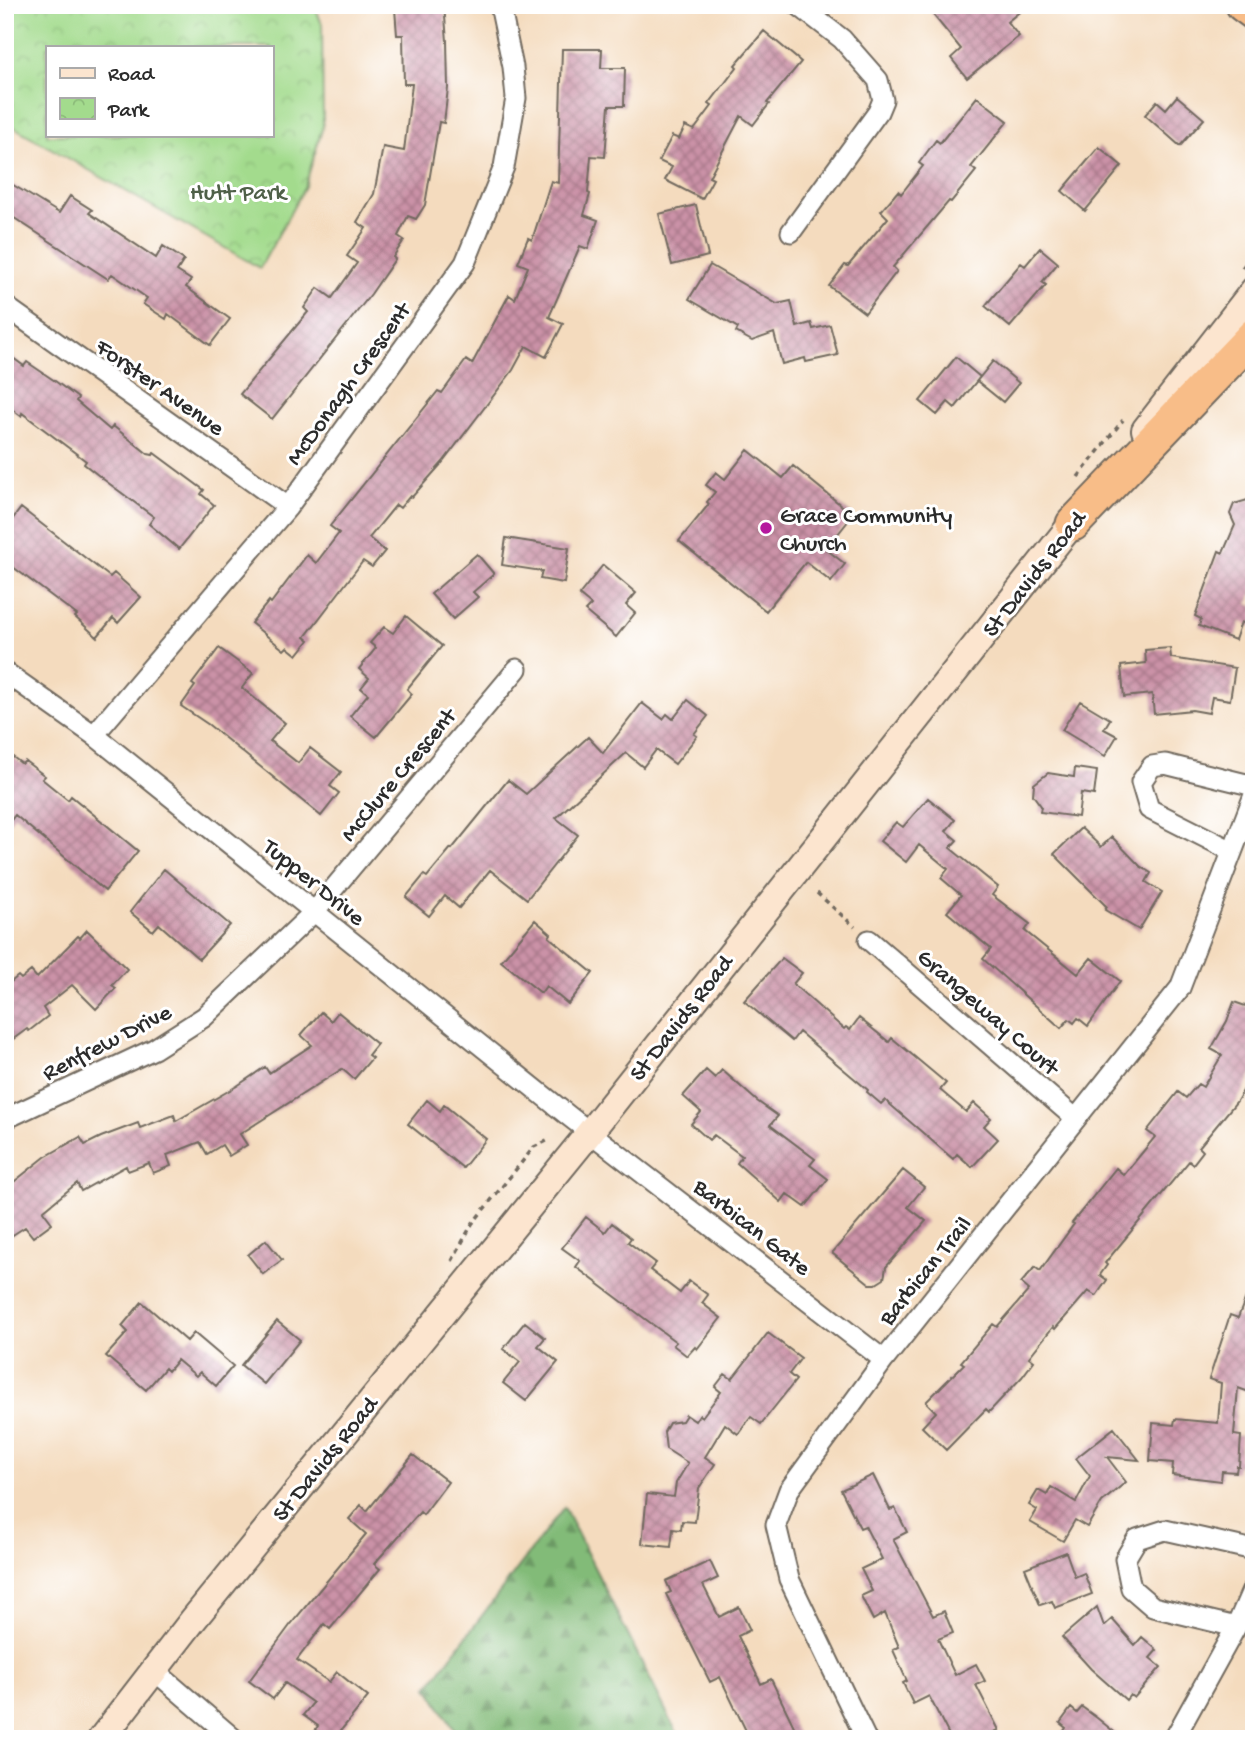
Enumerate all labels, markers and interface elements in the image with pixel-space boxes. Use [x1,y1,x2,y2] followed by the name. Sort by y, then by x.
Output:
[46,46,273,136] legend
[108,64,156,89] text: Road
[107,100,151,125] text: Park
[190,180,288,209] park label: Hutt Park
[281,296,420,472] street label: McDonagh Crescent
[88,333,230,444] street label: Forster Avenue
[780,503,952,560] place label: Grace Community Church
[977,505,1095,644] street label: St Davids Road
[758,520,774,536] marker: Grace Community Church
[335,702,465,849] street label: McClure Crescent
[254,832,370,934] street label: Tupper Drive
[910,944,1065,1085] street label: Grangeway Court
[624,949,742,1088] street label: St Davids Road
[38,999,178,1089] street label: Renfrew Drive
[686,1173,816,1284] street label: Barbican Gate
[873,1212,980,1333] street label: Barbican Trail
[268,1390,387,1529] street label: St Davids Road

